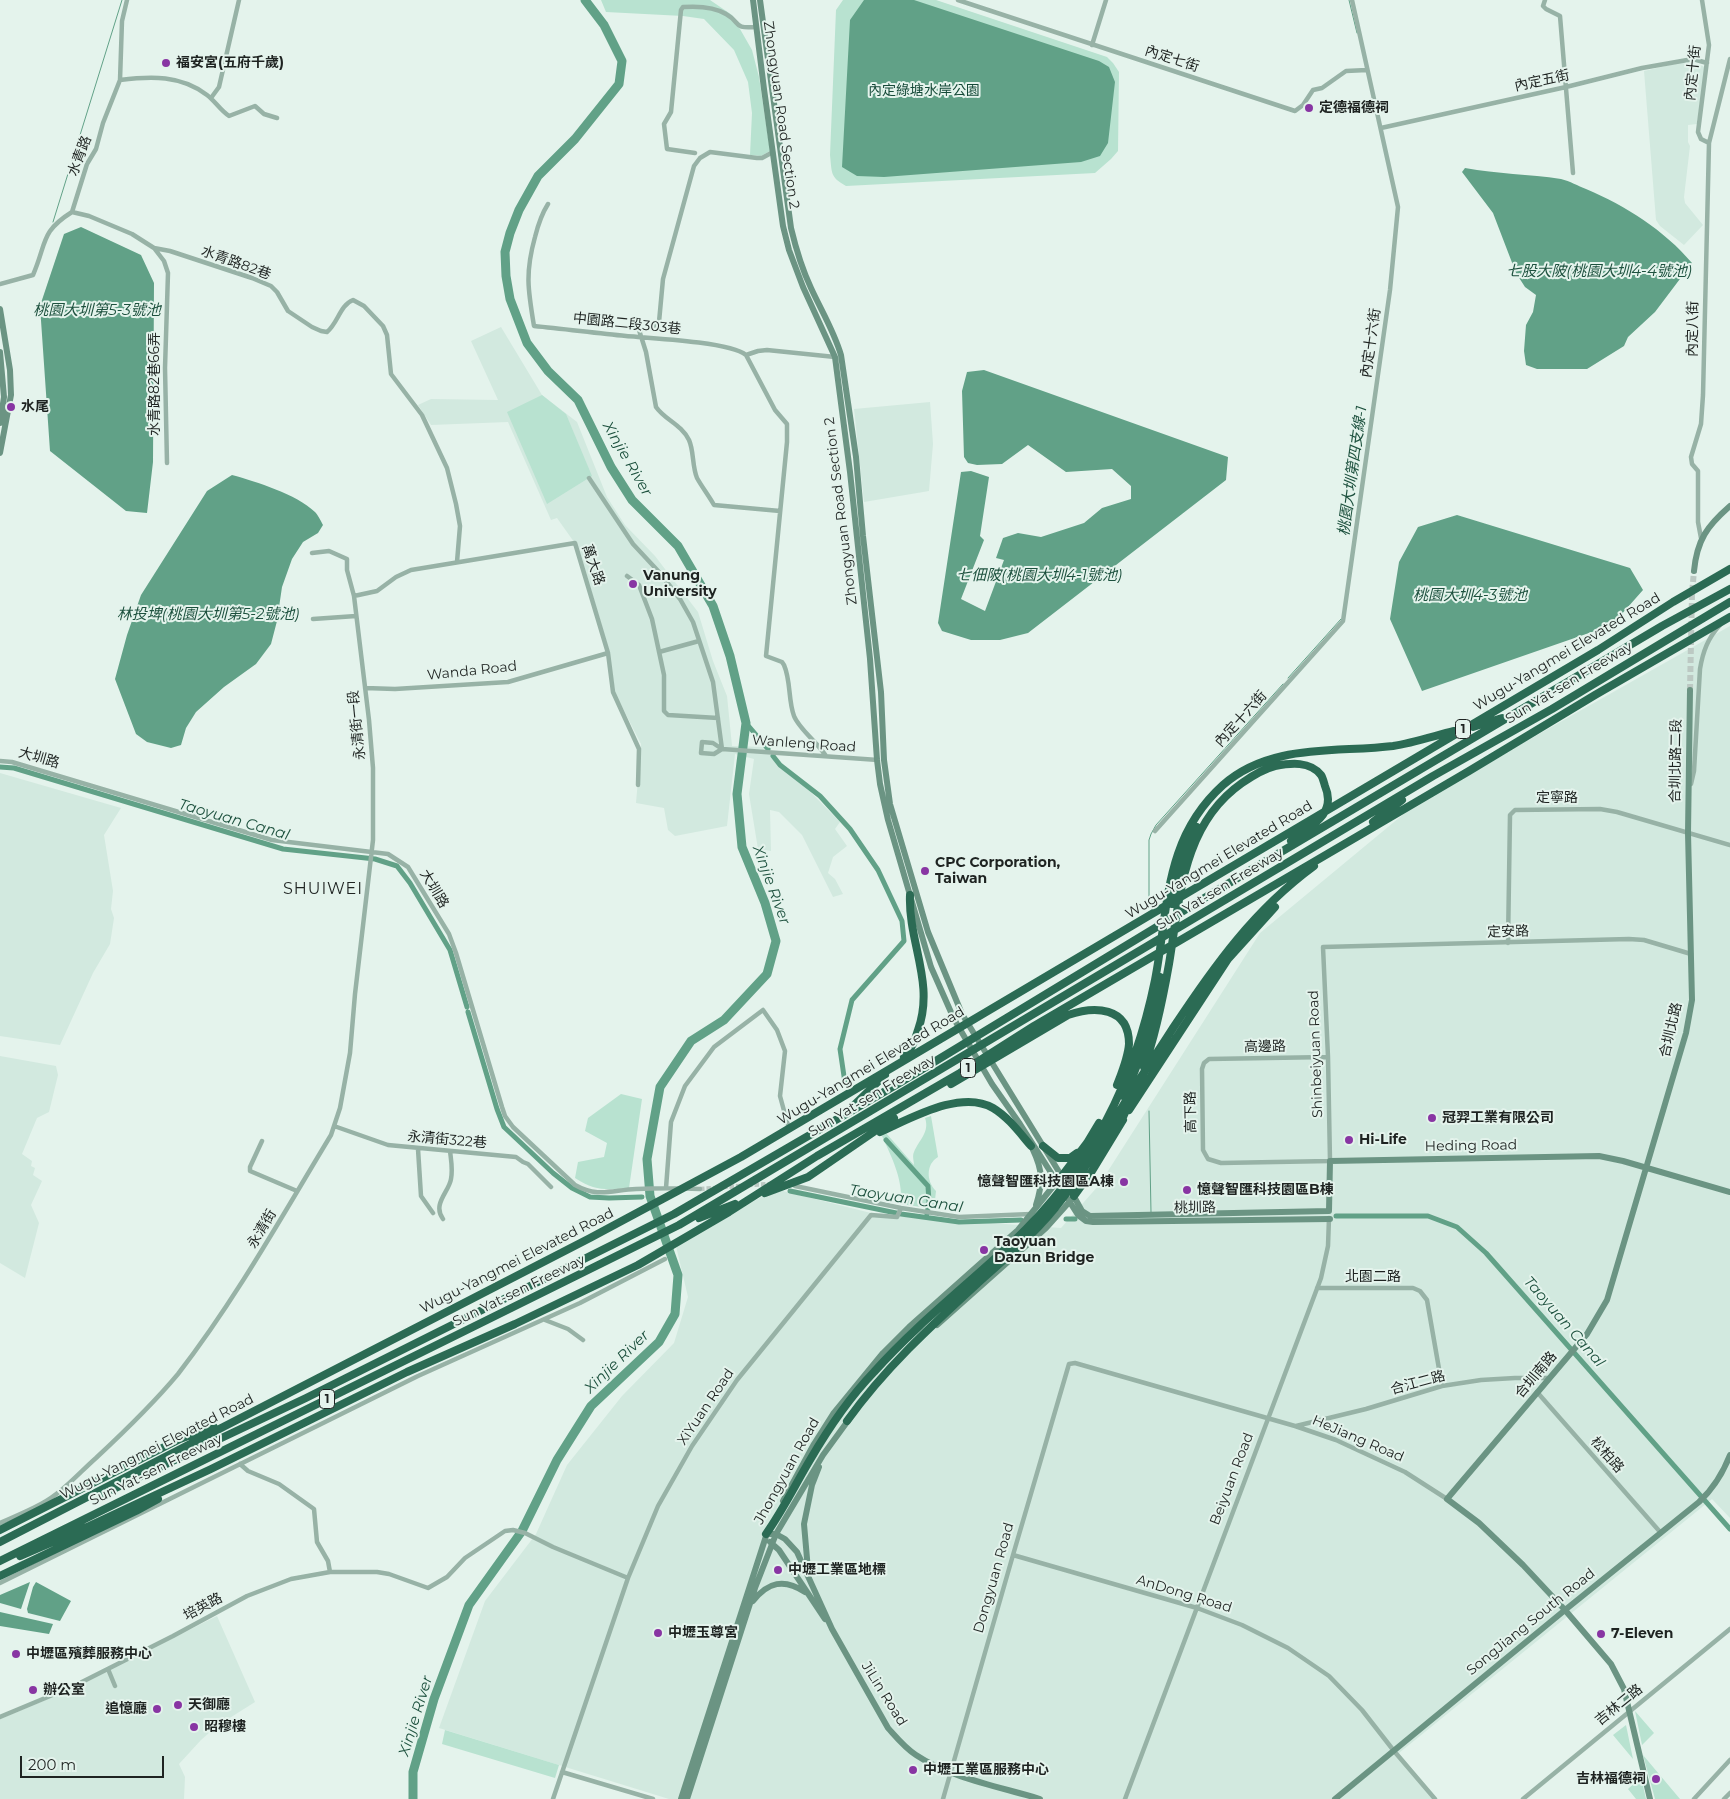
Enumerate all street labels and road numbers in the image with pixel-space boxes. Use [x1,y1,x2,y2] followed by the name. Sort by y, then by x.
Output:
[760,20,802,210] street label: Zhongyuan Road Section 2
[1143,42,1201,76] street label: 內定七街
[1682,44,1704,102] street label: 內定十街
[1513,67,1571,95] street label: 內定五街
[65,133,95,179] street label: 水青路
[199,243,273,283] street label: 水青路82巷
[1684,301,1702,357] street label: 內定八街
[1358,307,1384,379] street label: 內定十六街
[572,310,682,338] street label: 中園路二段303巷
[147,332,163,436] street label: 水青路82巷66弄
[821,416,861,606] street label: Zhongyuan Road Section 2
[578,542,608,588] street label: 萬大路
[1470,589,1664,715] street label: Wugu-Yangmei Elevated Road
[1502,638,1636,728] street label: Sun Yat-sen Freeway
[426,658,518,684] street label: Wanda Road
[1211,687,1271,751] street label: 內定十六街
[345,689,369,761] street label: 永清街一段
[1667,719,1685,803] street label: 合圳北路二段
[1456,720,1470,739] road number: 1
[752,732,856,756] street label: Wanleng Road
[16,744,62,772] street label: 大圳路
[1536,790,1578,806] street label: 定寧路
[1122,797,1316,923] street label: Wugu-Yangmei Elevated Road
[1153,844,1287,934] street label: Sun Yat-sen Freeway
[416,867,452,911] street label: 大圳路
[1487,923,1529,941] street label: 定安路
[1305,990,1327,1118] street label: Shinbeiyuan Road
[1657,1001,1685,1059] street label: 合圳北路
[774,1003,968,1129] street label: Wugu-Yangmei Elevated Road
[1244,1038,1286,1056] street label: 高邊路
[805,1051,939,1141] street label: Sun Yat-sen Freeway
[960,1058,976,1078] road number: 1
[1182,1091,1200,1133] street label: 高下路
[407,1128,487,1152] street label: 永清街322巷
[1425,1137,1517,1155] street label: Heding Road
[1174,1199,1216,1217] street label: 桃圳路
[417,1205,617,1317] street label: Wugu-Yangmei Elevated Road
[244,1207,280,1251] street label: 永清街
[450,1252,588,1330] street label: Sun Yat-sen Freeway
[1345,1269,1401,1285] street label: 北園二路
[1512,1348,1560,1402] street label: 合圳南路
[674,1366,738,1448] street label: XiYuan Road
[1389,1368,1447,1398] street label: 合江二路
[320,1390,334,1408] road number: 1
[57,1391,257,1503] street label: Wugu-Yangmei Elevated Road
[1310,1412,1406,1466] street label: HeJiang Road
[751,1415,823,1527] street label: Jhongyuan Road
[1207,1430,1257,1528] street label: Beiyuan Road
[87,1431,225,1509] street label: Sun Yat-sen Freeway
[1587,1434,1627,1476] street label: 松柏路
[970,1521,1018,1635] street label: Dongyuan Road
[1463,1565,1599,1679] street label: SongJiang South Road
[1134,1571,1234,1617] street label: AnDong Road
[181,1590,225,1624] street label: 培英路
[858,1659,910,1729] street label: JiLin Road
[1592,1681,1646,1729] street label: 吉林二路

